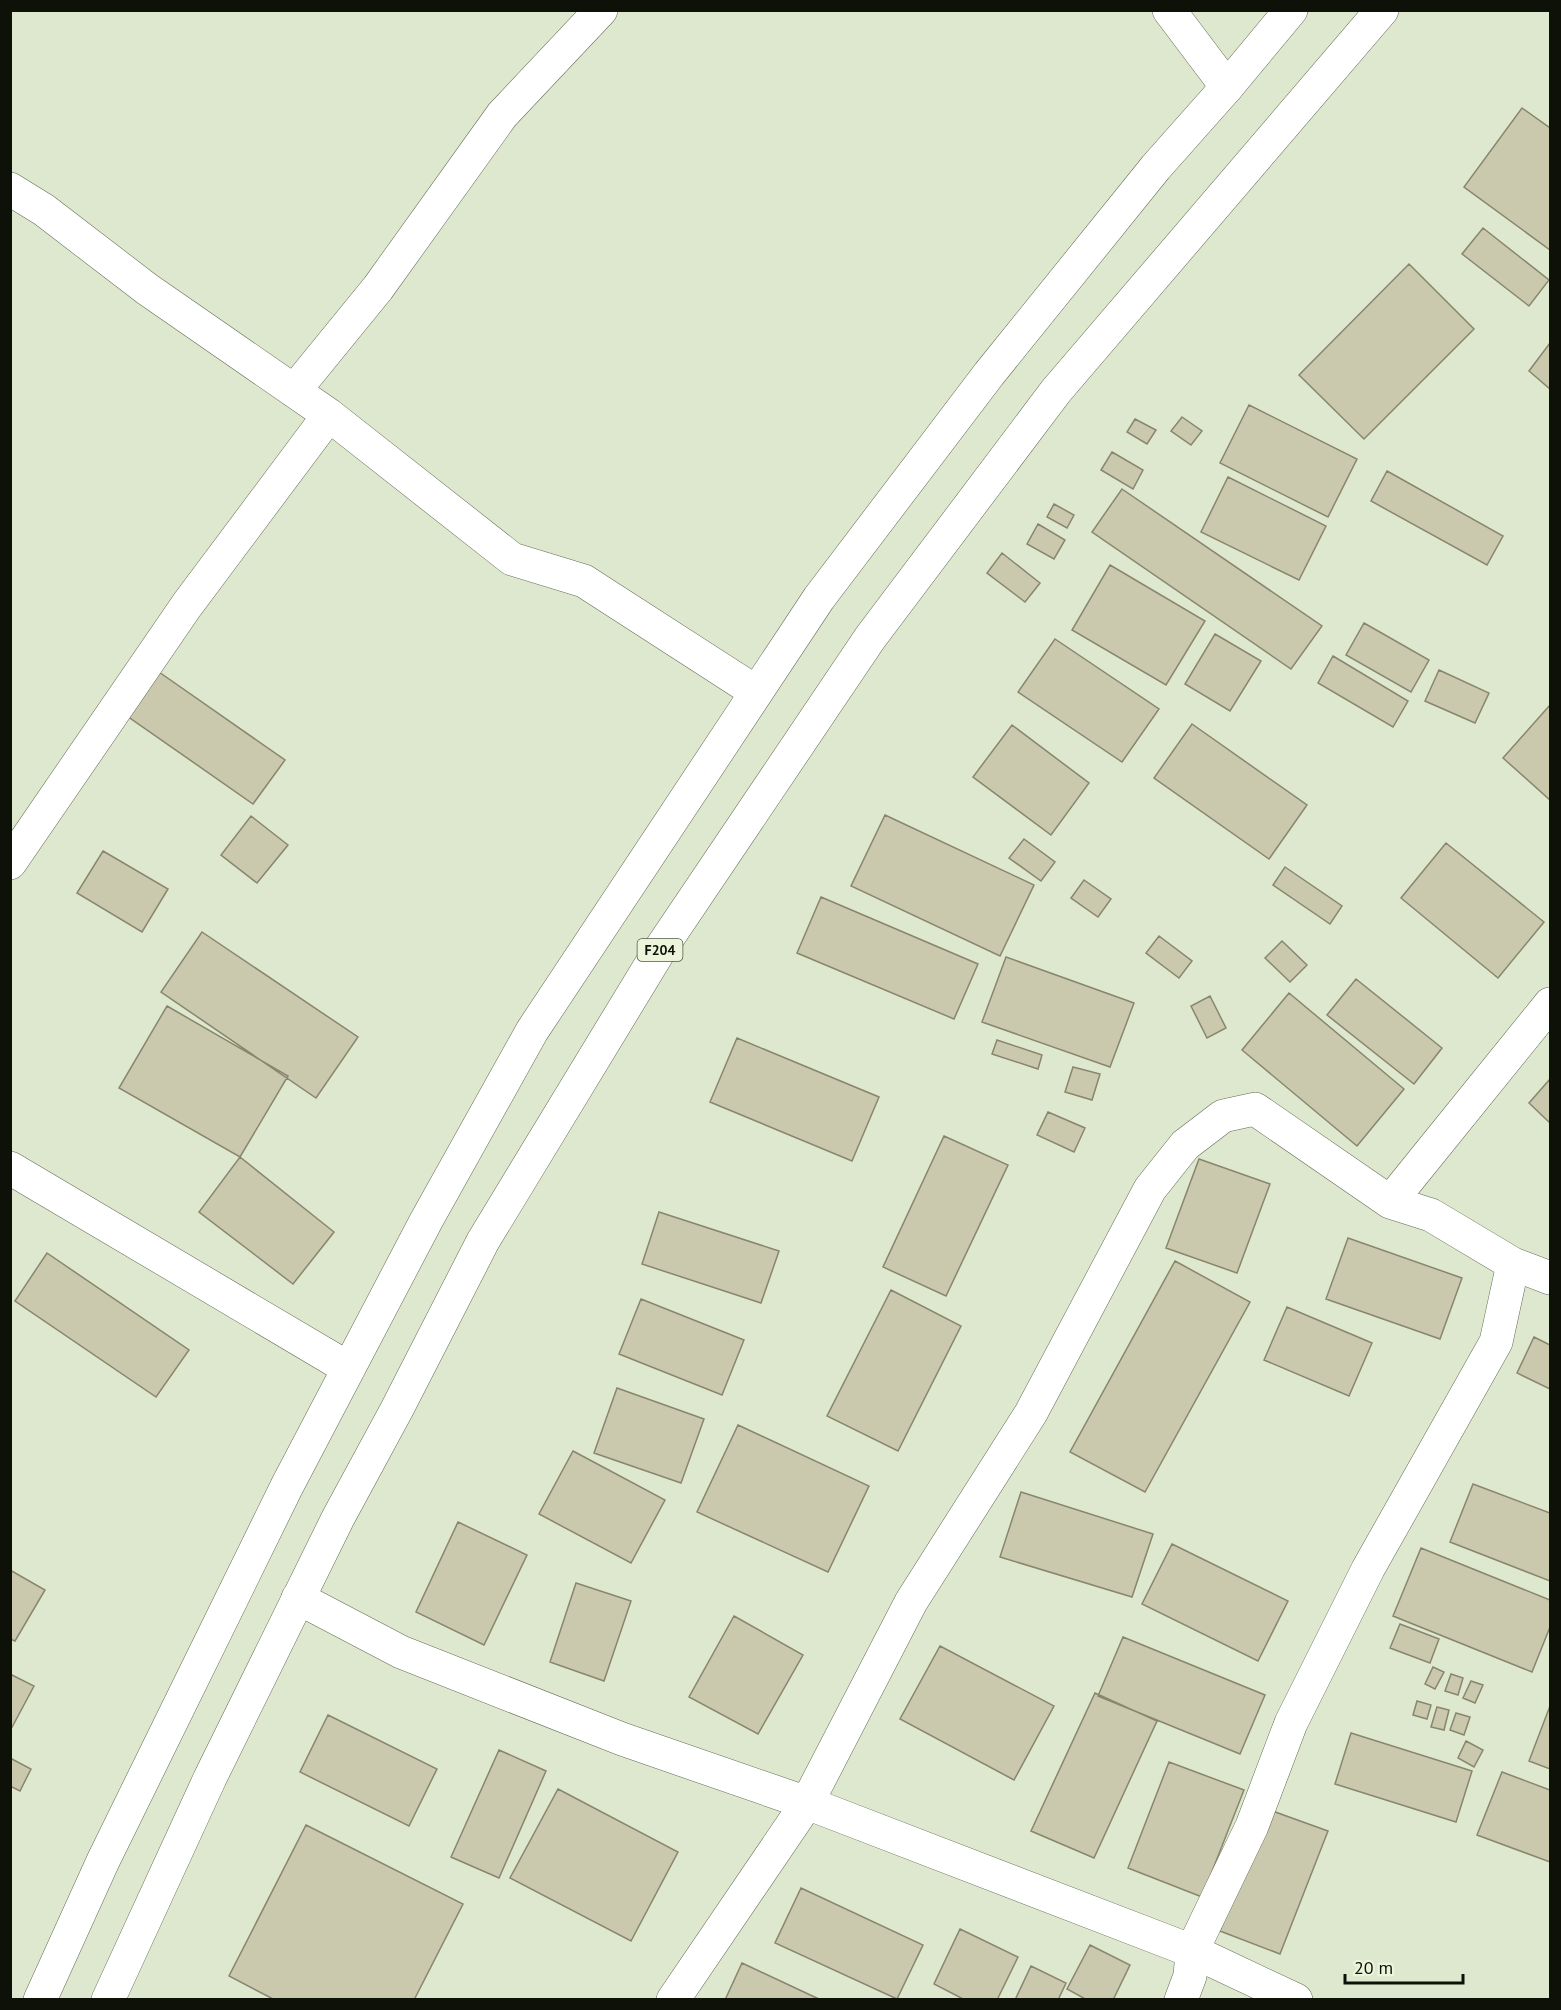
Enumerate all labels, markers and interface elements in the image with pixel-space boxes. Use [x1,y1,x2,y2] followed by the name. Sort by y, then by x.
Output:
[638,939,682,961] road number: F204
[1345,1947,1464,1985] scale bar
[1354,1956,1393,1979] text: 20 m

